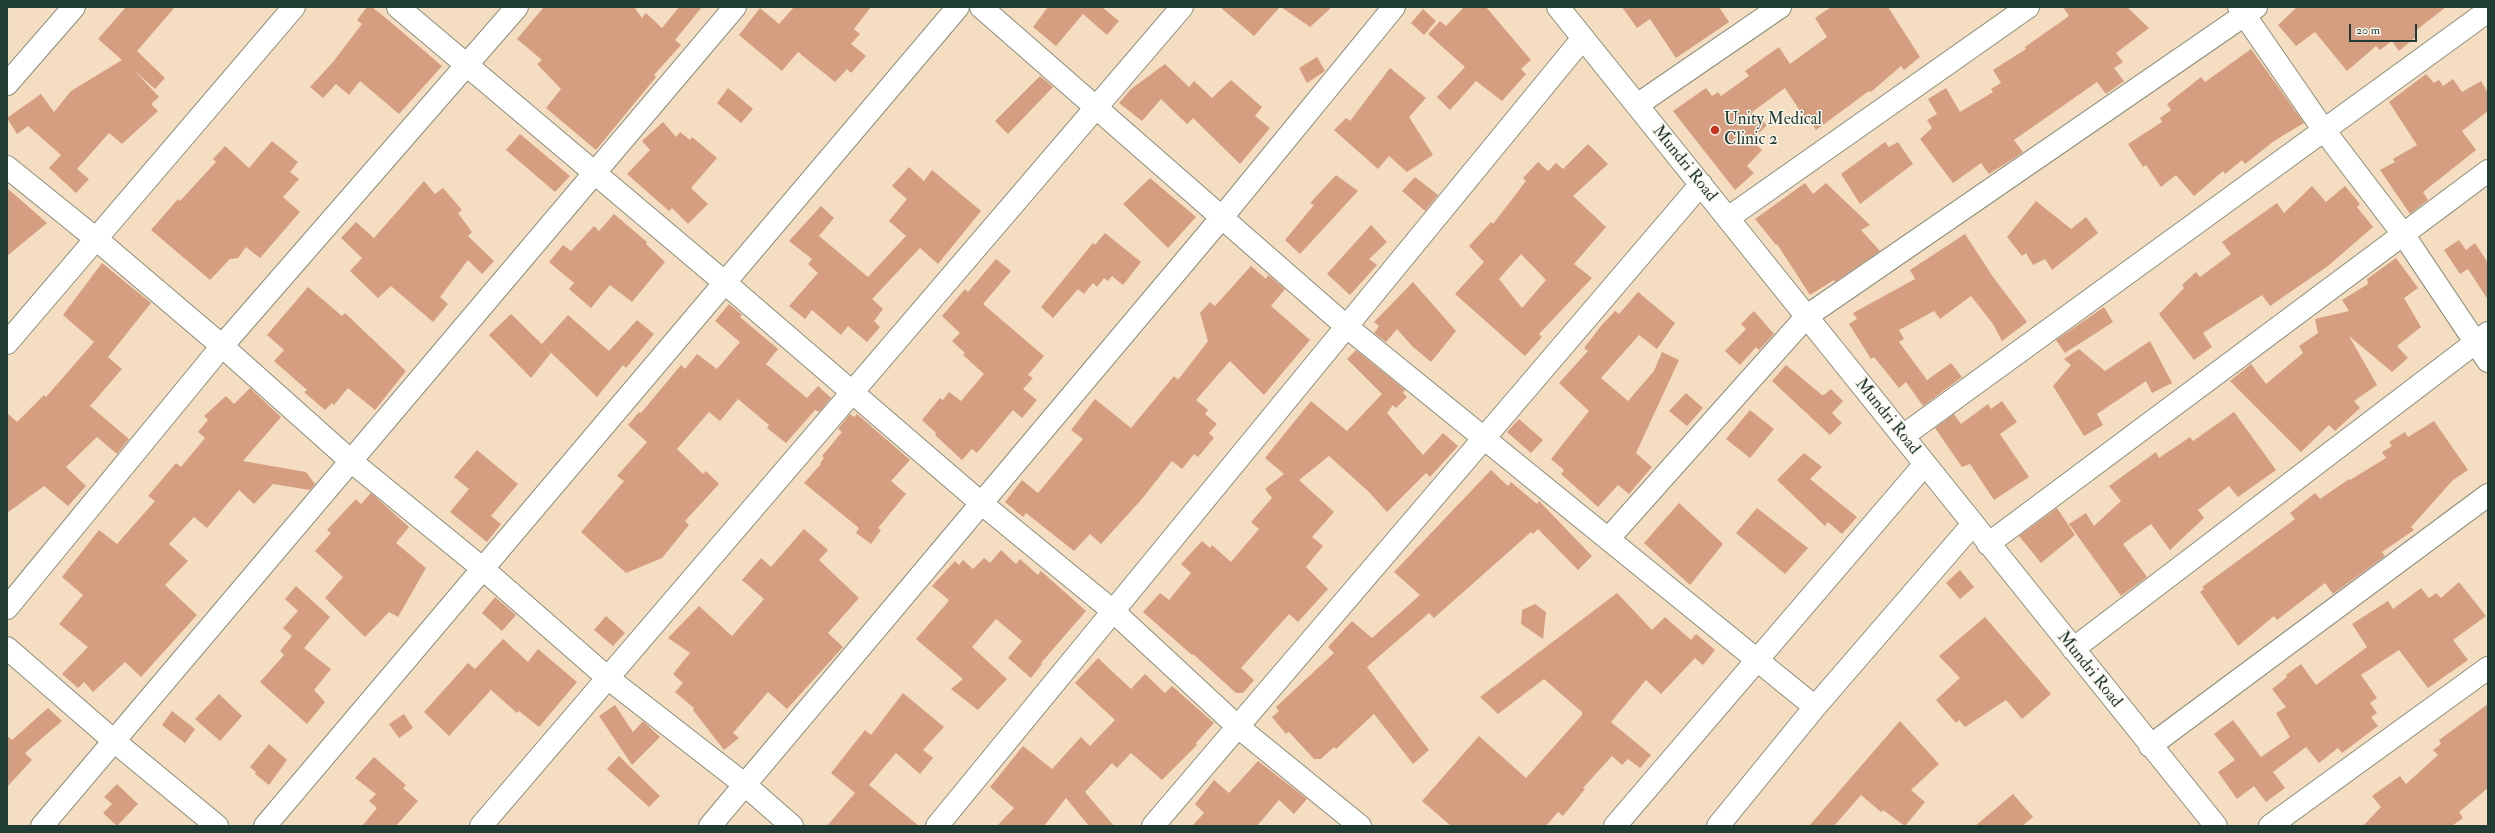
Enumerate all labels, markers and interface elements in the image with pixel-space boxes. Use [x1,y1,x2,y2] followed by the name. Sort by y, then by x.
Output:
[2351,16,2419,42] scale bar
[2356,23,2380,38] text: 20 m
[1724,110,1822,150] place label: Unity Medical Clinic 2
[1647,122,1721,206] street label: Mundri Road
[1709,124,1721,136] marker: Unity Medical Clinic 2
[1850,375,1924,459] street label: Mundri Road
[2052,628,2126,712] street label: Mundri Road

